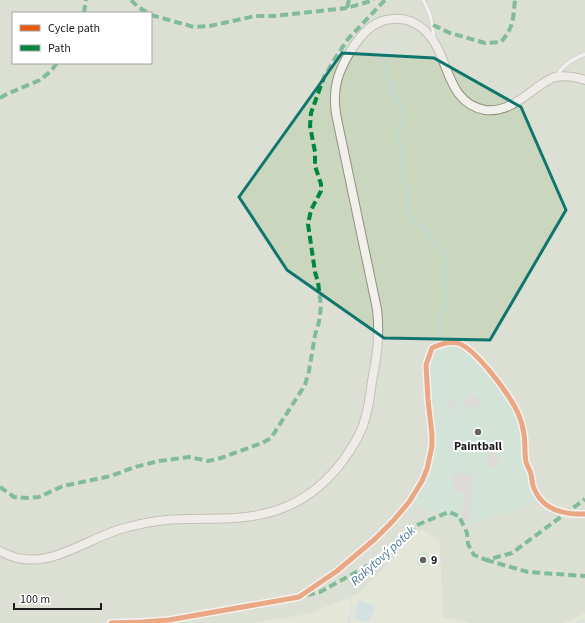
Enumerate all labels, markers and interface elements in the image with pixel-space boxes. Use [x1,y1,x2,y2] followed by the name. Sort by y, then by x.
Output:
[12,12,152,64] legend
[48,20,100,37] text: Cycle path
[48,40,71,57] text: Path
[473,427,483,437] marker: Paintball
[454,438,502,455] place label: Paintball
[347,522,420,590] water label: Rakytový potok
[431,552,437,569] place label: 9
[418,555,428,565] marker: 9
[14,585,101,611] scale bar
[20,591,50,608] text: 100 m

